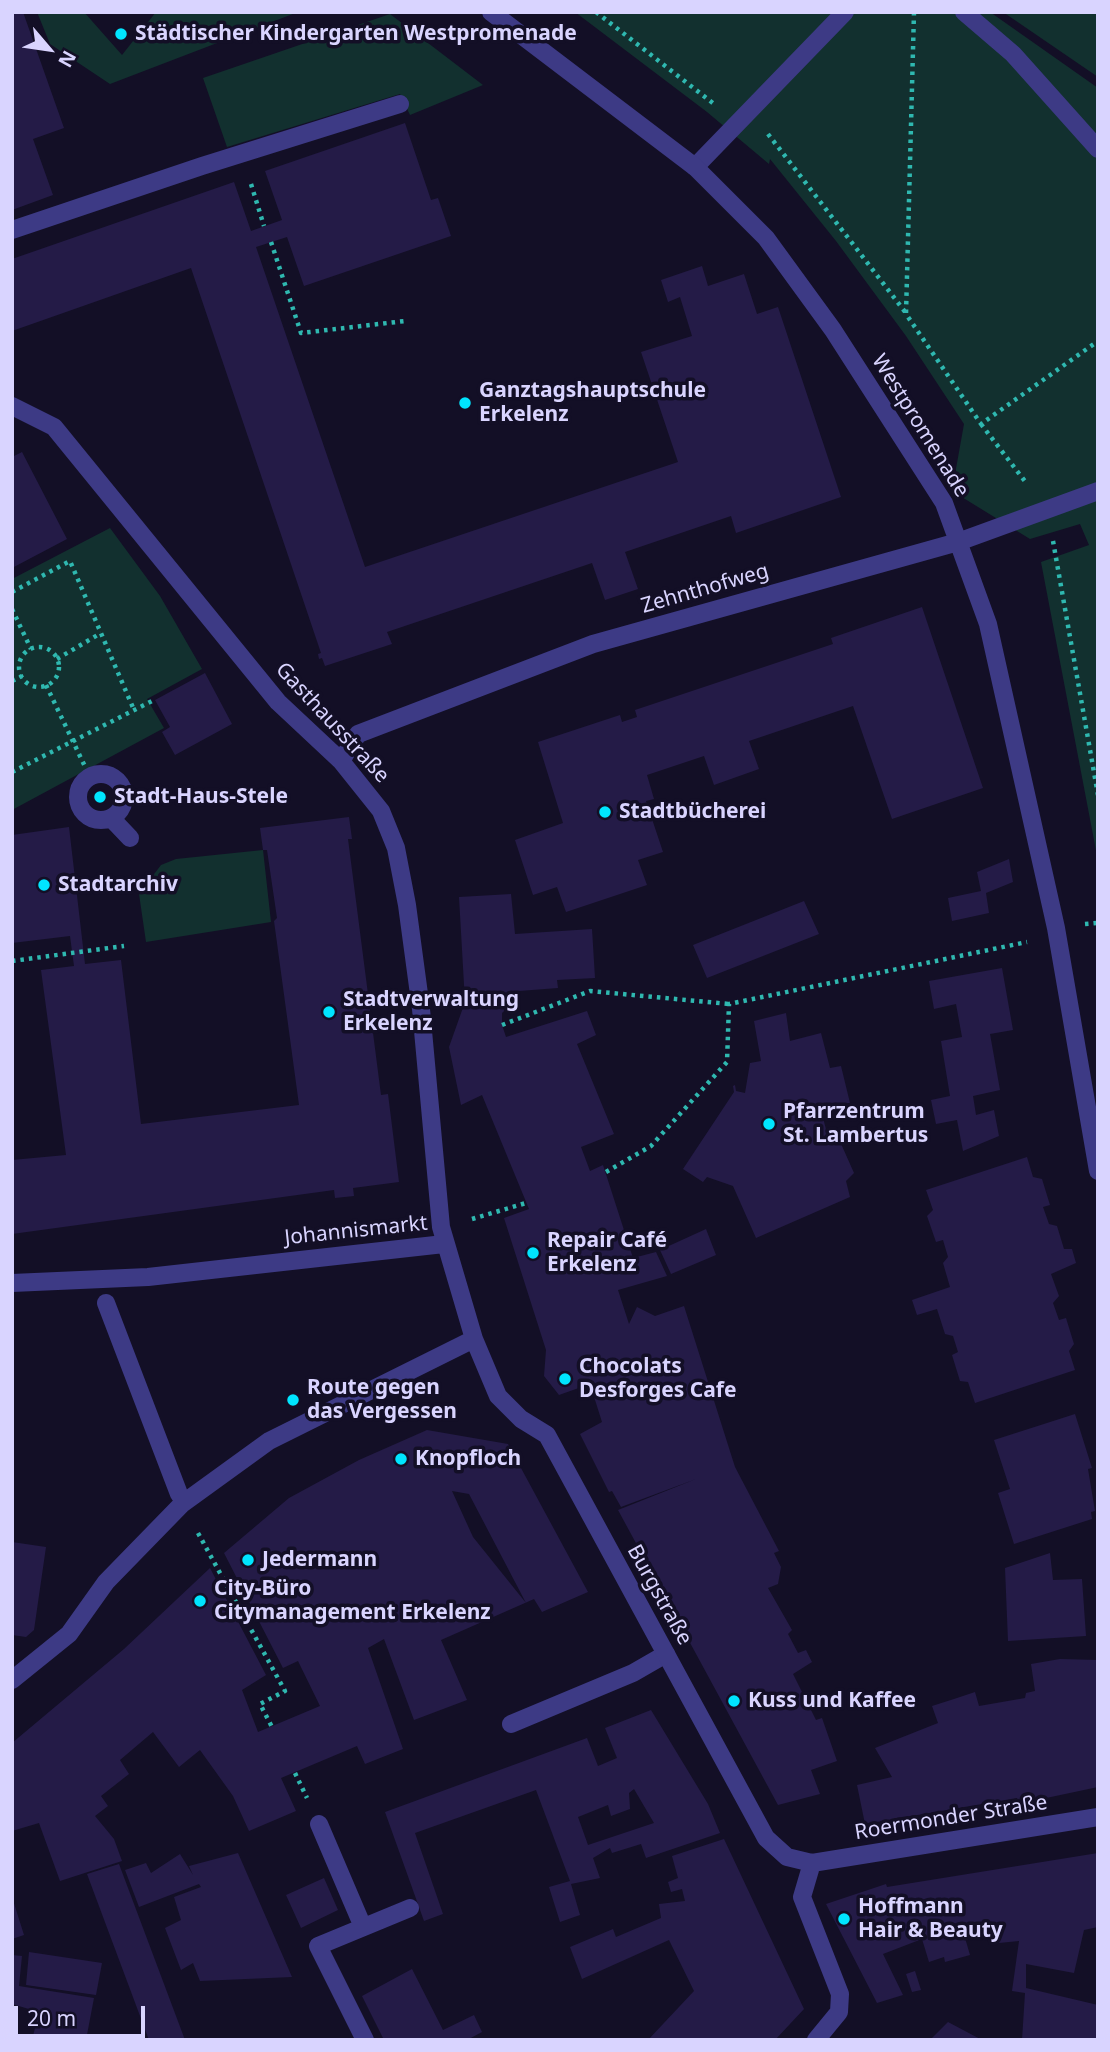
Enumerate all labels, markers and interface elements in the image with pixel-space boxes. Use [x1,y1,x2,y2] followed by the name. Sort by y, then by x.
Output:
[14,14,84,84] north arrow
[135,21,577,47] place label: Städtischer Kindergarten Westpromenade
[113,26,129,42] marker: Städtischer Kindergarten Westpromenade
[52,46,82,72] text: N
[866,350,974,502] street label: Westpromenade
[479,378,706,428] place label: Ganztagshauptschule Erkelenz
[457,395,473,411] marker: Ganztagshauptschule Erkelenz
[638,559,772,619] street label: Zehnthofweg
[270,658,394,788] street label: Gasthausstraße
[114,784,288,810] place label: Stadt-Haus-Stele
[92,789,108,805] marker: Stadt-Haus-Stele
[619,799,766,825] place label: Stadtbücherei
[597,804,613,820] marker: Stadtbücherei
[58,872,178,898] place label: Stadtarchiv
[36,877,52,893] marker: Stadtarchiv
[343,987,519,1037] place label: Stadtverwaltung Erkelenz
[321,1004,337,1020] marker: Stadtverwaltung Erkelenz
[783,1099,928,1149] place label: Pfarrzentrum St. Lambertus
[761,1116,777,1132] marker: Pfarrzentrum St. Lambertus
[283,1211,429,1251] street label: Johannismarkt
[547,1228,667,1278] place label: Repair Café Erkelenz
[525,1245,541,1261] marker: Repair Café Erkelenz
[579,1354,736,1404] place label: Chocolats Desforges Cafe
[557,1371,573,1387] marker: Chocolats Desforges Cafe
[307,1375,457,1425] place label: Route gegen das Vergessen
[285,1392,301,1408] marker: Route gegen das Vergessen
[415,1446,521,1472] place label: Knopfloch
[393,1451,409,1467] marker: Knopfloch
[621,1540,697,1650] street label: Burgstraße
[262,1547,377,1573] place label: Jedermann
[240,1552,256,1568] marker: Jedermann
[214,1576,491,1626] place label: City-Büro Citymanagement Erkelenz
[192,1593,208,1609] marker: City-Büro Citymanagement Erkelenz
[748,1688,916,1714] place label: Kuss und Kaffee
[726,1693,742,1709] marker: Kuss und Kaffee
[853,1790,1049,1846] street label: Roermonder Straße
[858,1894,1003,1944] place label: Hoffmann Hair & Beauty
[836,1911,852,1927] marker: Hoffmann Hair & Beauty
[18,1993,149,2037] scale bar
[27,2004,76,2032] text: 20 m

